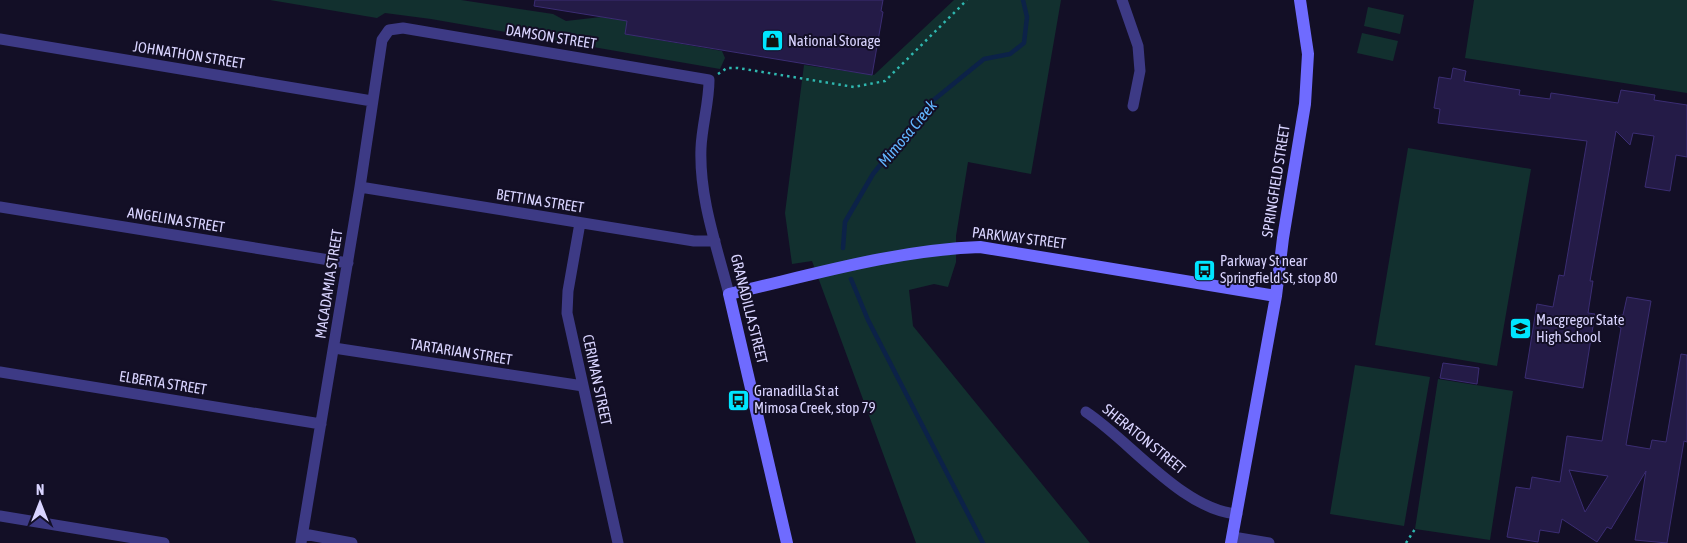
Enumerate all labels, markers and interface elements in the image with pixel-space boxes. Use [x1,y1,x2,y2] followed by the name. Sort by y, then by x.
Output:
[505,21,598,52] street label: DAMSON STREET
[760,29,784,53] shop icon: National Storage
[788,32,881,49] place label: National Storage
[132,37,246,72] street label: JOHNATHON STREET
[874,95,941,170] water label: Mimosa Creek
[1258,123,1293,239] street label: SPRINGFIELD STREET
[495,185,586,216] street label: BETTINA STREET
[126,203,226,236] street label: ANGELINA STREET
[971,223,1067,252] street label: PARKWAY STREET
[311,228,346,340] street label: MACADAMIA STREET
[728,252,771,366] street label: GRANADILLA STREET
[1220,252,1338,286] place label: Parkway St near Springfield St, stop 80
[1192,258,1216,282] bus stop icon: Parkway St near Springfield St, stop 80
[1536,311,1625,345] place label: Macgregor State High School
[1508,317,1532,341] school or university icon: Macgregor State High School
[580,333,616,427] street label: CERIMAN STREET
[409,335,514,368] street label: TARTARIAN STREET
[118,367,208,398] street label: ELBERTA STREET
[754,382,876,416] place label: Granadilla St at Mimosa Creek, stop 79
[726,388,750,412] bus stop icon: Granadilla St at Mimosa Creek, stop 79
[1100,400,1189,477] street label: SHERATON STREET
[15,478,65,528] north arrow
[36,482,44,498] text: N

